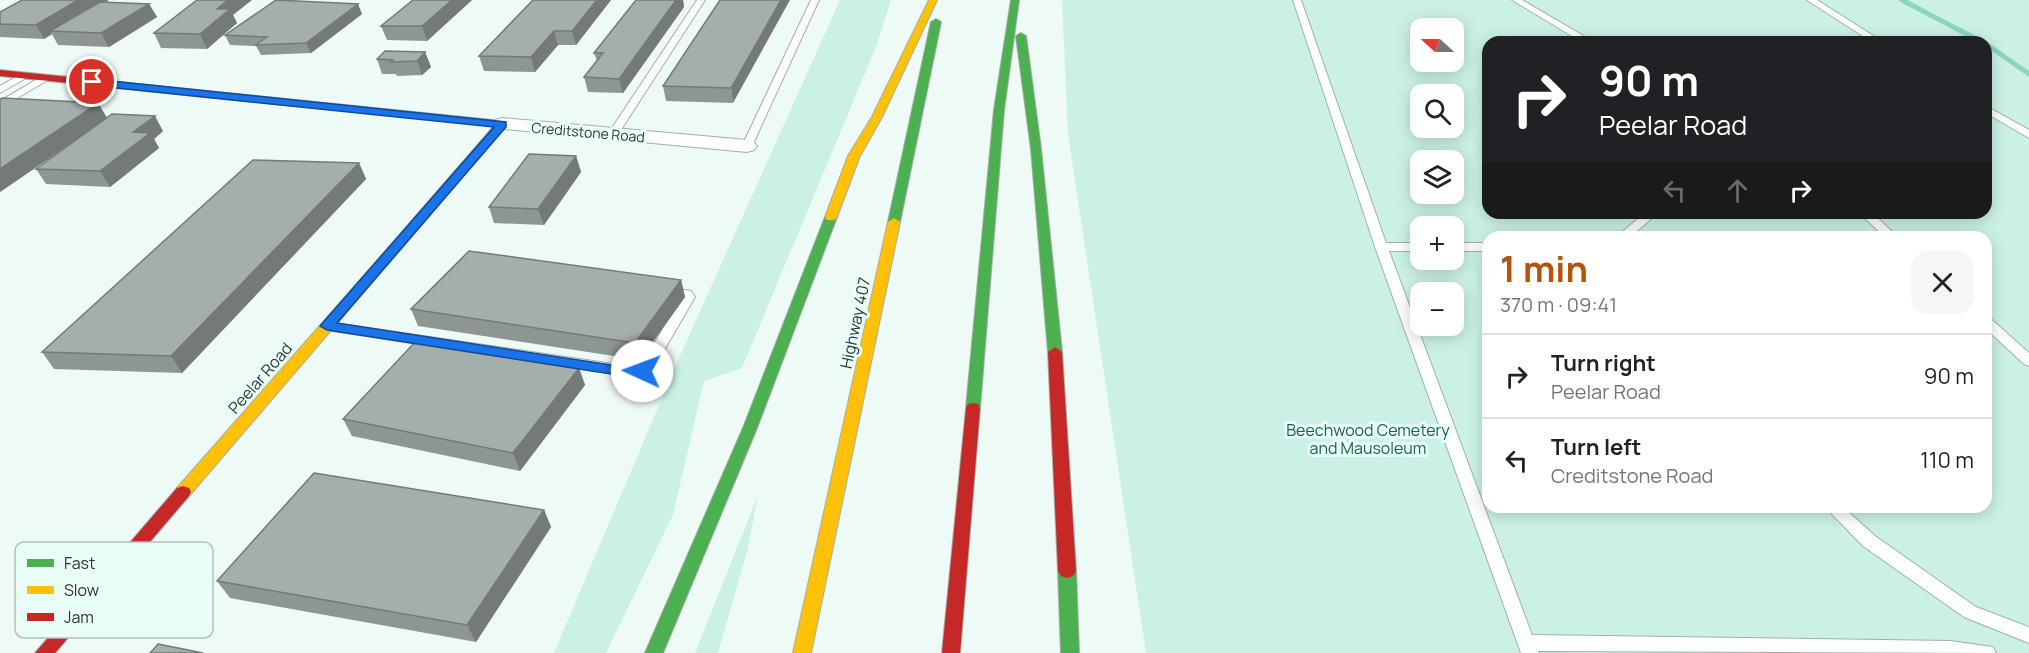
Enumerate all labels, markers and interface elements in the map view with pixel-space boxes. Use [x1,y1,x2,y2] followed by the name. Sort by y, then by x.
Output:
[1410,18,1464,72] north arrow
[1410,18,1464,336] map controls
[1599,51,1699,109] text: 90 m
[66,56,117,107] pin
[1500,60,1578,138] icon: right
[75,65,108,98] icon: arrive
[1410,84,1464,138] button: search
[1599,106,1747,143] text: Peelar Road
[531,118,645,146] street label: Creditstone Road
[1410,150,1464,204] button: layers
[1658,174,1691,207] icon: left
[1721,174,1754,207] icon: ahead
[1784,174,1817,207] icon: right
[1410,216,1464,270] button: +
[1500,244,1588,293] text: 1 min
[1911,251,1974,314] button: close
[835,275,875,371] street label: Highway 407
[1410,282,1464,336] button: −
[1500,291,1617,318] text: 370 m · 09:41
[223,338,297,418] street label: Peelar Road
[610,339,674,403] position arrow
[1551,348,1656,378] text: Turn right
[1500,360,1533,393] icon: right
[1924,361,1974,391] text: 90 m
[1551,378,1661,405] text: Peelar Road
[1286,419,1450,459] park label: Beechwood Cemetery and Mausoleum
[1551,432,1641,462] text: Turn left
[1500,444,1533,477] icon: left
[1920,445,1974,475] text: 110 m
[1551,462,1713,489] text: Creditstone Road
[15,542,213,638] legend
[64,552,95,574] text: Fast
[64,579,99,601] text: Slow
[64,606,94,628] text: Jam

